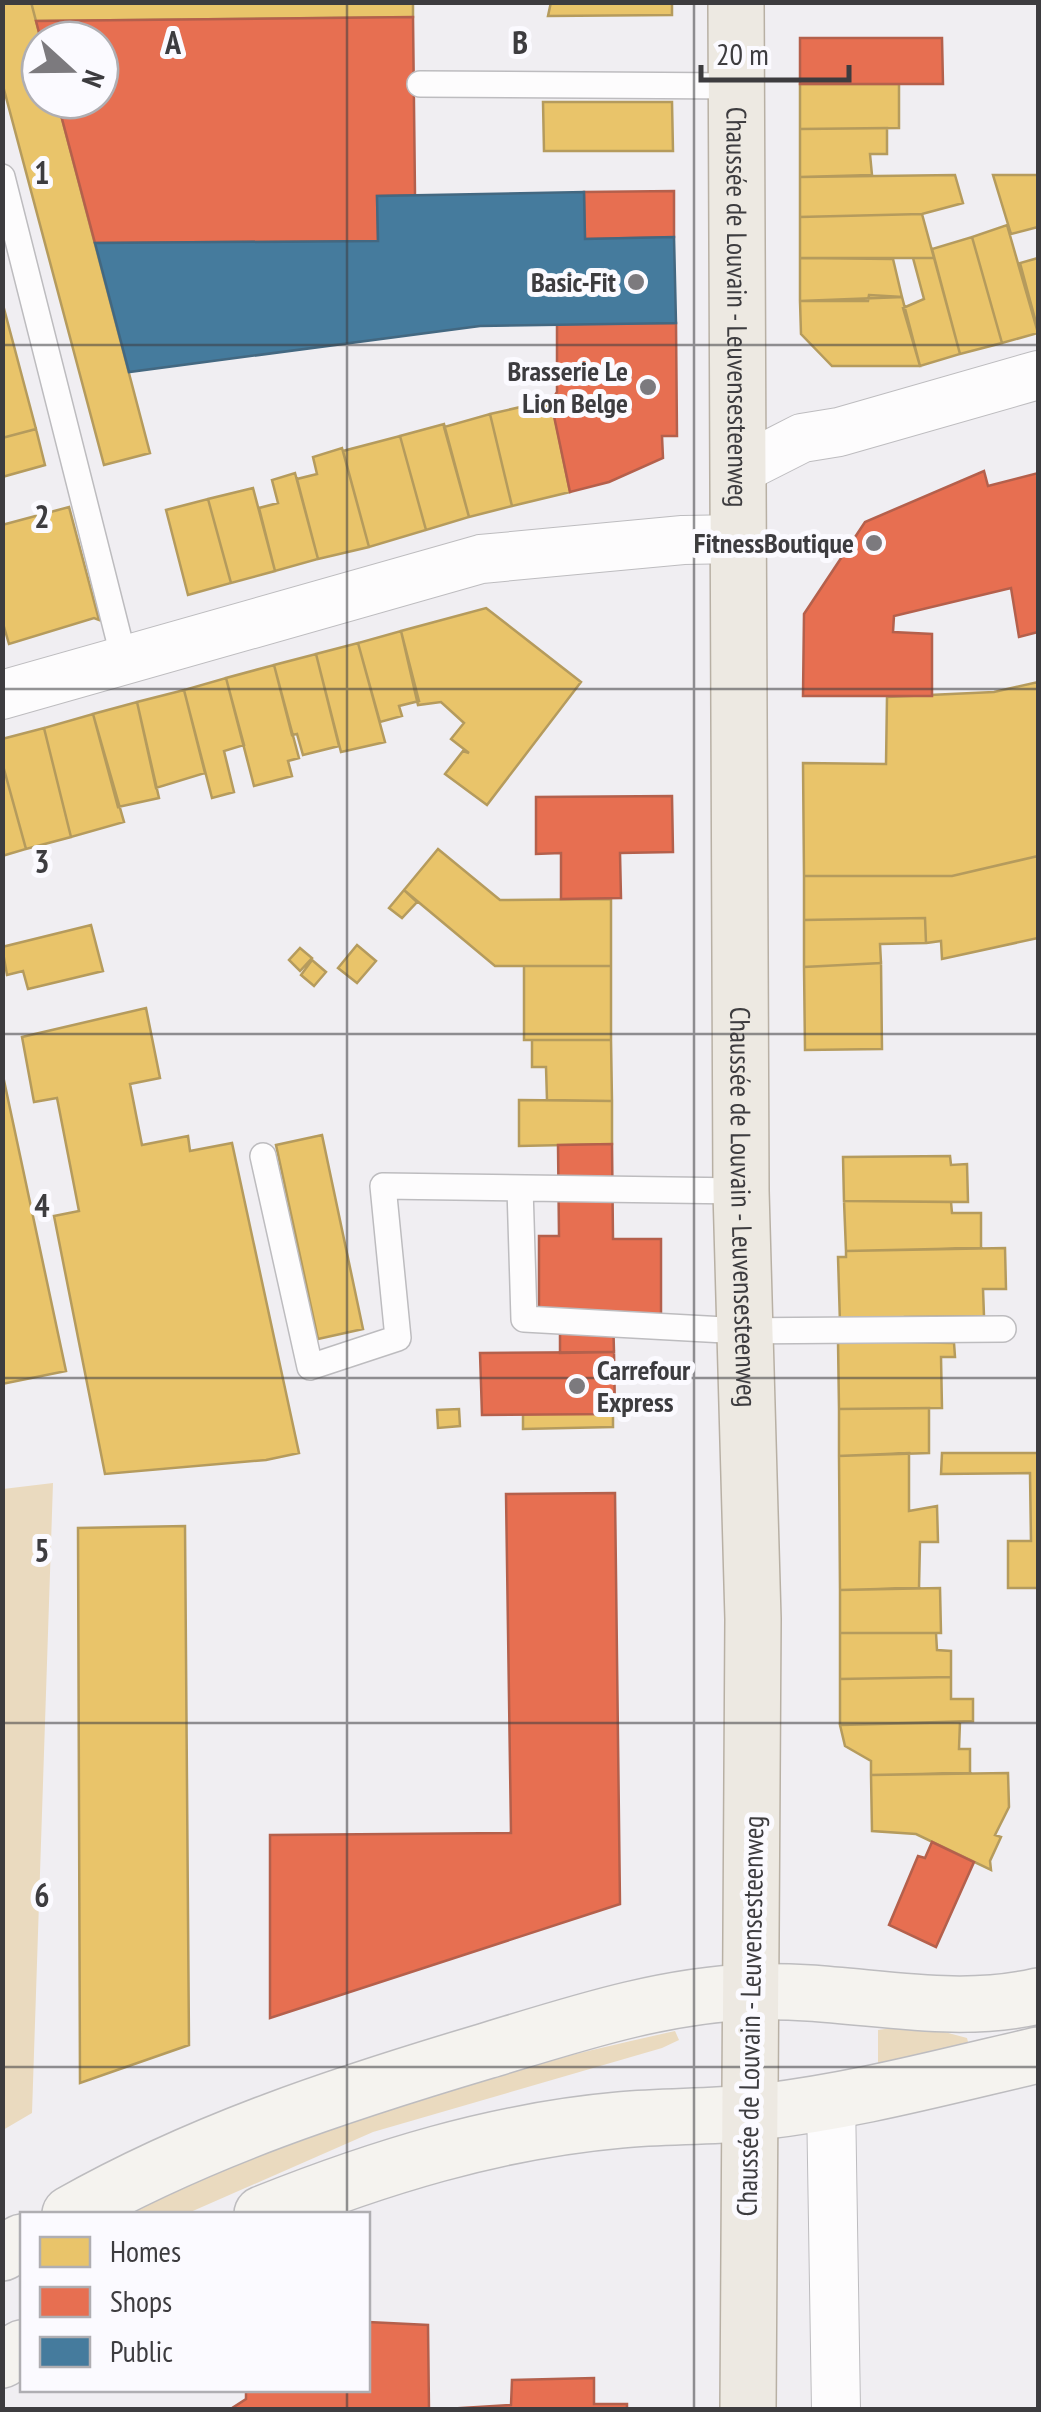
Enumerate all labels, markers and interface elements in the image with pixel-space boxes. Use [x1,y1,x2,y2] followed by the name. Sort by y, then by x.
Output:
[20,20,120,120] north arrow
[701,20,848,82] scale bar
[164,21,182,63] text: A
[512,21,528,63] text: B
[716,34,769,73] text: 20 m
[74,65,114,93] text: N
[718,107,757,507] street label: Chaussée de Louvain - Leuvensesteenweg
[34,151,50,193] text: 1
[531,263,616,300] place label: Basic-Fit
[625,271,647,293] marker: Basic-Fit
[508,352,628,421] place label: Brasserie Le Lion Belge
[637,376,659,398] marker: Brasserie Le Lion Belge
[34,495,50,537] text: 2
[694,524,854,561] place label: FitnessBoutique
[863,532,885,554] marker: FitnessBoutique
[34,840,50,882] text: 3
[722,1007,766,1408] street label: Chaussée de Louvain - Leuvensesteenweg
[34,1184,50,1226] text: 4
[597,1351,691,1420] place label: Carrefour Express
[566,1375,588,1397] marker: Carrefour Express
[34,1529,50,1571] text: 5
[728,1815,771,2217] street label: Chaussée de Louvain - Leuvensesteenweg
[34,1874,50,1916] text: 6
[20,2212,370,2392] legend
[110,2231,181,2270] text: Homes
[110,2281,172,2320] text: Shops
[110,2331,173,2370] text: Public

